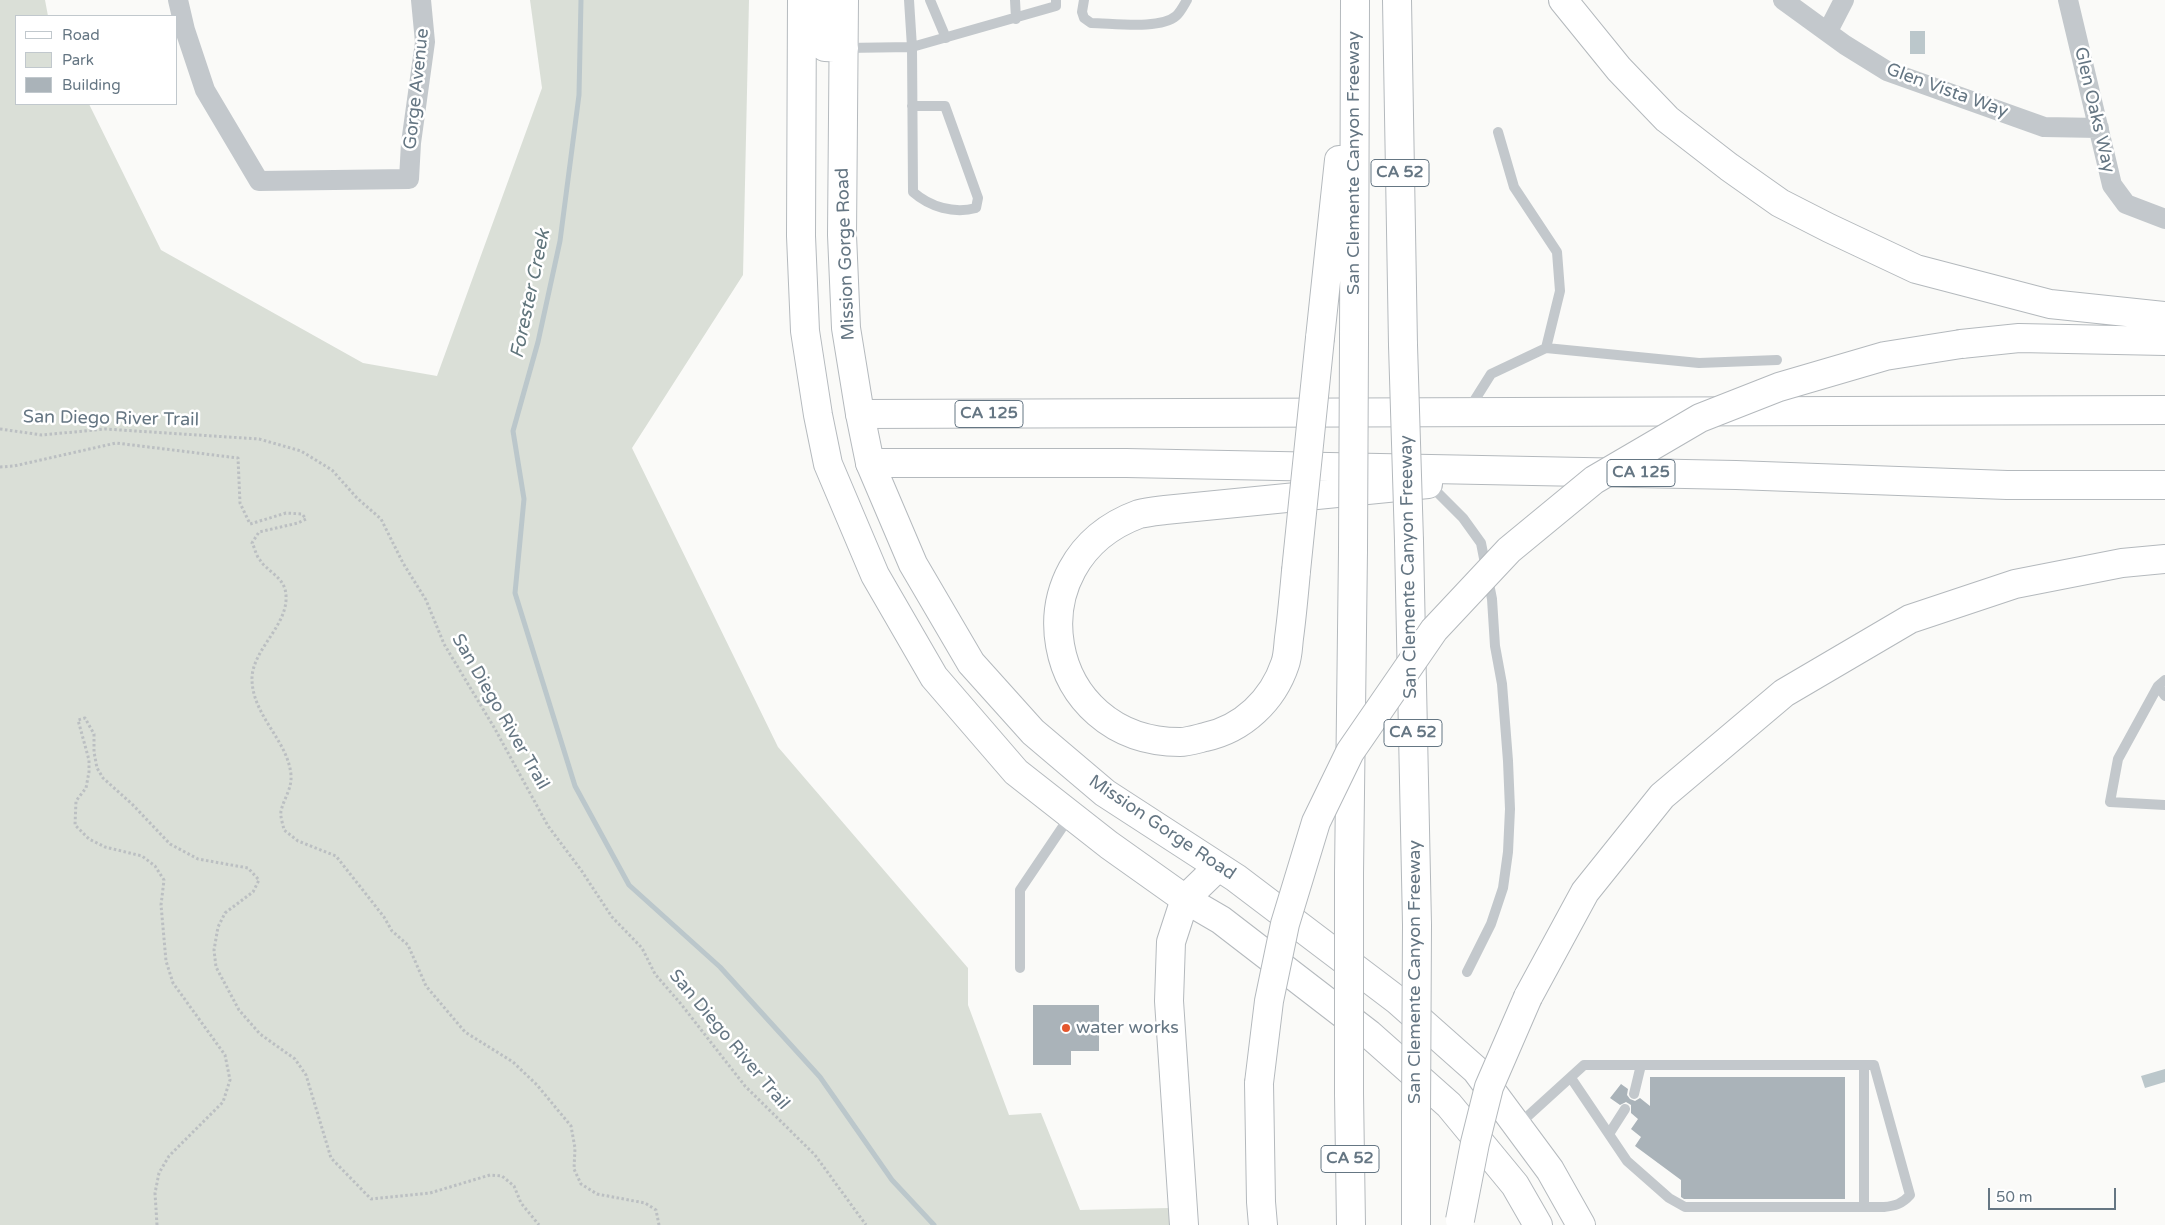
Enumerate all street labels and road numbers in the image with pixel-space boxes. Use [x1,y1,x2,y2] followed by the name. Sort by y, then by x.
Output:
[400,27,434,151] street label: Gorge Avenue
[1343,31,1365,295] street label: San Clemente Canyon Freeway
[2069,45,2119,175] street label: Glen Oaks Way
[1883,59,2011,123] street label: Glen Vista Way
[1371,160,1429,187] road number: CA 52
[832,167,860,341] street label: Mission Gorge Road
[955,400,1023,428] road number: CA 125
[23,407,199,431] street label: San Diego River Trail
[1396,435,1422,699] street label: San Clemente Canyon Freeway
[1607,459,1675,486] road number: CA 125
[447,630,553,794] street label: San Diego River Trail
[1384,720,1442,746] road number: CA 52
[1084,771,1240,885] street label: Mission Gorge Road
[1404,840,1426,1104] street label: San Clemente Canyon Freeway
[664,966,794,1114] street label: San Diego River Trail
[1321,1146,1379,1172] road number: CA 52

